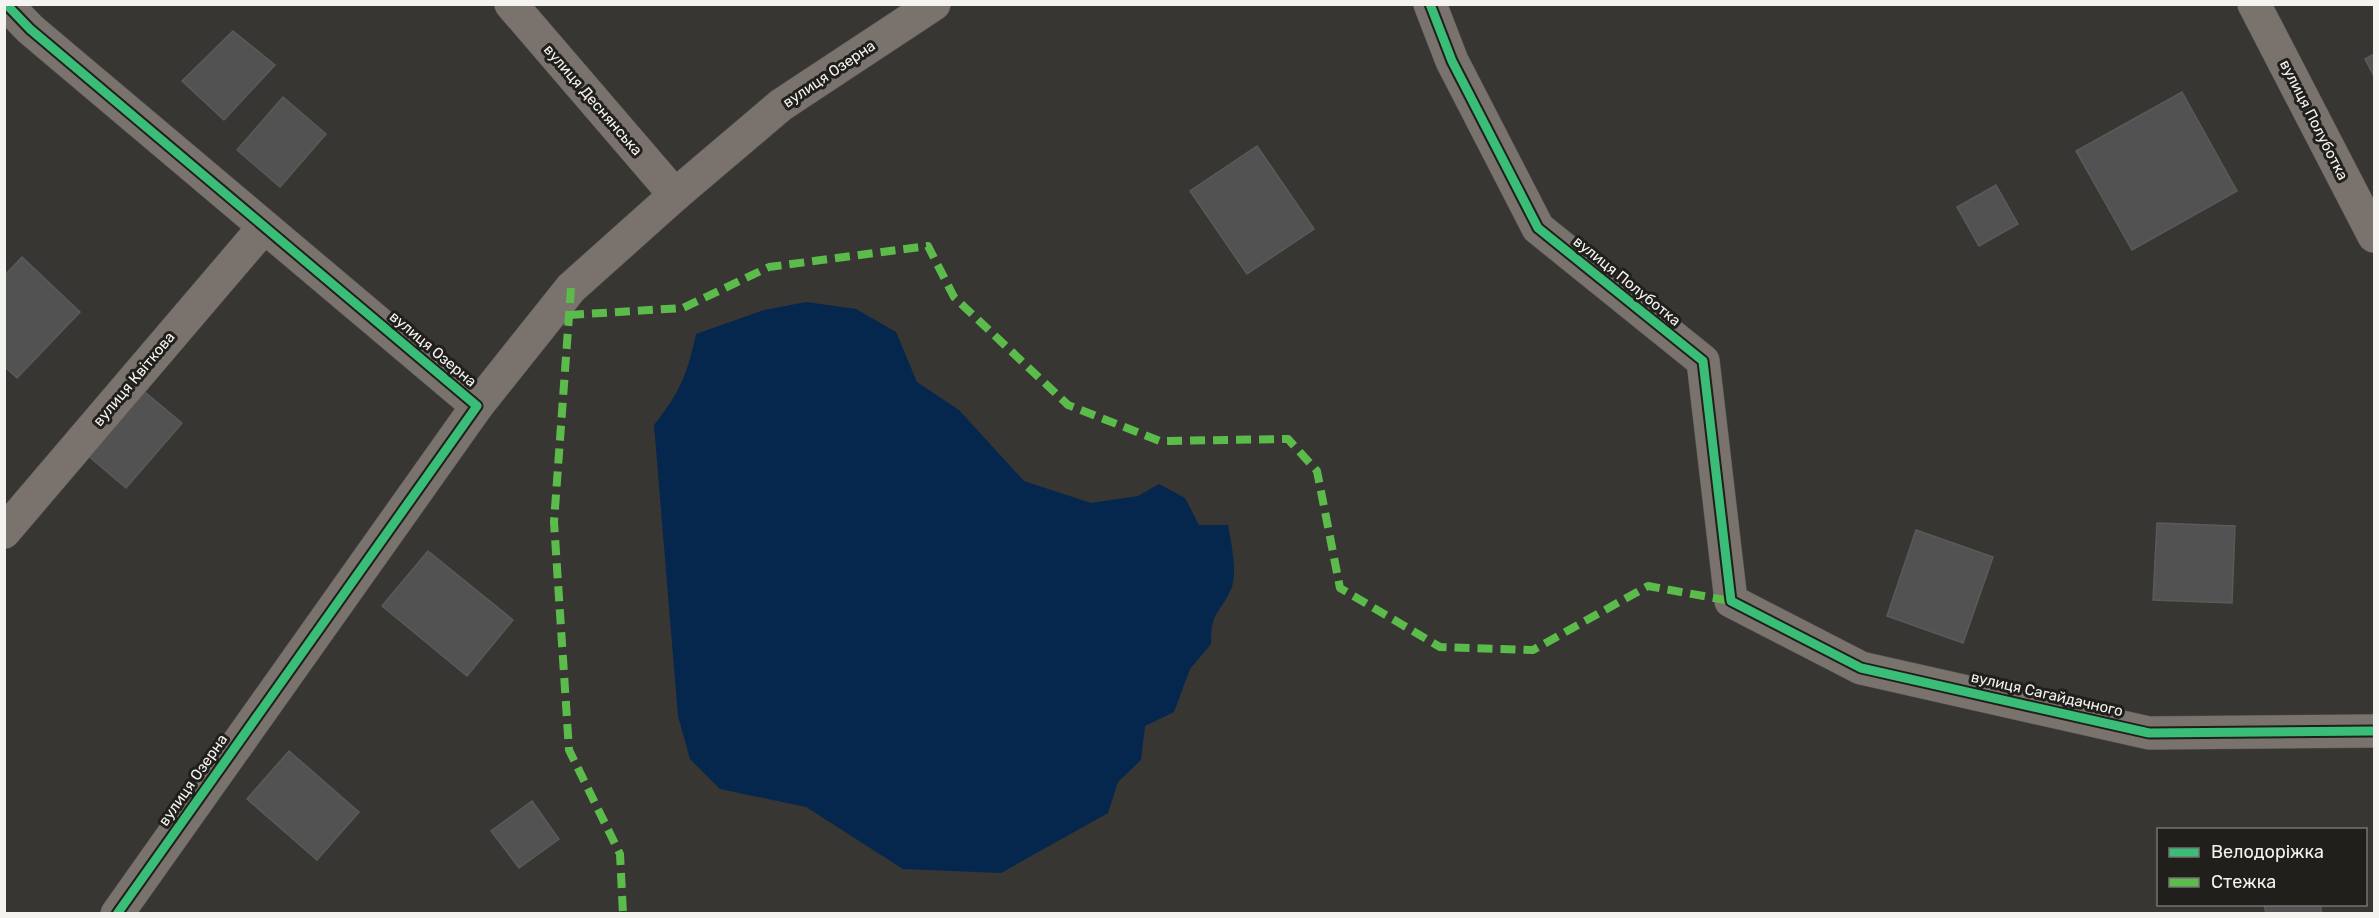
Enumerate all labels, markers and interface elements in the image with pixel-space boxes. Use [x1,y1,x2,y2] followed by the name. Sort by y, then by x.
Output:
[779,36,879,112] street label: вулиця Озерна
[540,41,646,159] street label: вулиця Деснянська
[2276,57,2352,183] street label: вулиця Полуботка
[1570,232,1684,330] street label: вулиця Полуботка
[386,307,480,391] street label: вулиця Озерна
[89,328,179,430] street label: вулиця Квіткова
[1969,668,2125,720] street label: вулиця Сагайдачного
[155,731,231,829] street label: вулиця Озерна
[2157,828,2367,906] legend
[2211,841,2324,863] text: Велодоріжка
[2211,871,2276,893] text: Стежка

